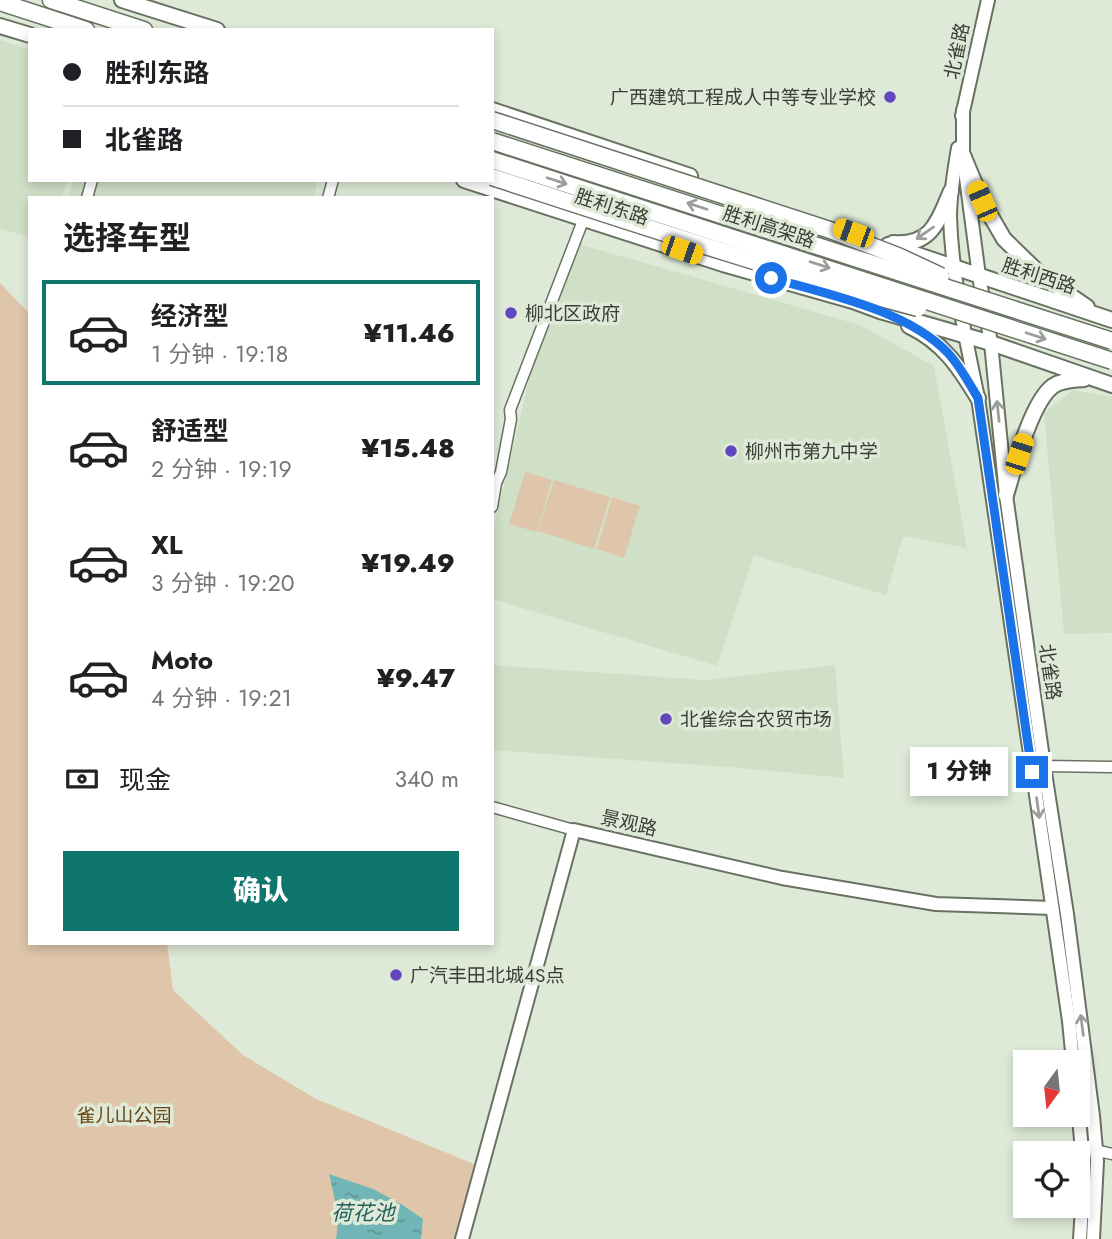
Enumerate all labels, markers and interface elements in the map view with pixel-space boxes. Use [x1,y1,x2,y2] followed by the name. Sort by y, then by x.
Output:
[938,20,976,82] street label: 北雀路
[105,54,209,92] text: 胜利东路
[610,84,876,111] place label: 广西建筑工程成人中等专业学校
[882,89,898,105] marker: 广西建筑工程成人中等专业学校
[105,121,183,159] text: 北雀路
[545,176,567,188] one-way arrow
[965,178,1000,224] car
[572,182,652,232] street label: 胜利东路
[687,199,709,212] one-way arrow
[720,199,818,255] street label: 胜利高架路
[63,215,191,261] text: 选择车型
[830,216,877,250] car
[916,225,935,240] one-way arrow
[659,233,706,267] car
[999,251,1079,301] street label: 胜利西路
[809,260,831,273] one-way arrow
[755,262,787,294] route start
[151,297,229,335] text: 经济型
[525,300,620,327] place label: 柳北区政府
[67,301,130,364] icon: car
[503,305,519,321] marker: 柳北区政府
[364,314,455,352] text: ¥11.46
[1025,331,1047,344] one-way arrow
[151,337,288,371] text: 1 分钟 · 19:18
[991,400,1004,423] one-way arrow
[151,412,229,450] text: 舒适型
[67,416,130,479] icon: car
[361,429,455,467] text: ¥15.48
[1003,431,1036,477] car
[745,438,878,465] place label: 柳州市第九中学
[723,443,739,459] marker: 柳州市第九中学
[151,452,292,486] text: 2 分钟 · 19:19
[151,526,183,564] text: XL
[67,531,130,594] icon: car
[361,544,455,582] text: ¥19.49
[151,566,295,600] text: 3 分钟 · 19:20
[151,641,213,679] text: Moto
[1033,642,1067,702] street label: 北雀路
[67,646,130,709] icon: car
[377,659,455,697] text: ¥9.47
[151,681,292,715] text: 4 分钟 · 19:21
[680,706,832,733] place label: 北雀综合农贸市场
[658,711,674,727] marker: 北雀综合农贸市场
[909,748,1007,796] callout: 1 分钟
[926,754,992,788] text: 1 分钟
[1016,756,1048,788] route end
[63,760,101,798] icon: cash
[119,761,171,799] text: 现金
[394,762,459,796] text: 340 m
[1031,796,1044,819] one-way arrow
[598,803,660,843] street label: 景观路
[63,851,459,931] button: 确认
[410,962,565,989] place label: 广汽丰田北城4S点
[388,967,404,983] marker: 广汽丰田北城4S点
[1075,1014,1088,1037] one-way arrow
[1013,1050,1090,1127] north arrow
[1013,1050,1090,1218] map controls
[76,1102,172,1129] park label: 雀儿山公园
[1013,1141,1090,1218] button: locate
[332,1198,396,1228] water label: 荷花池

